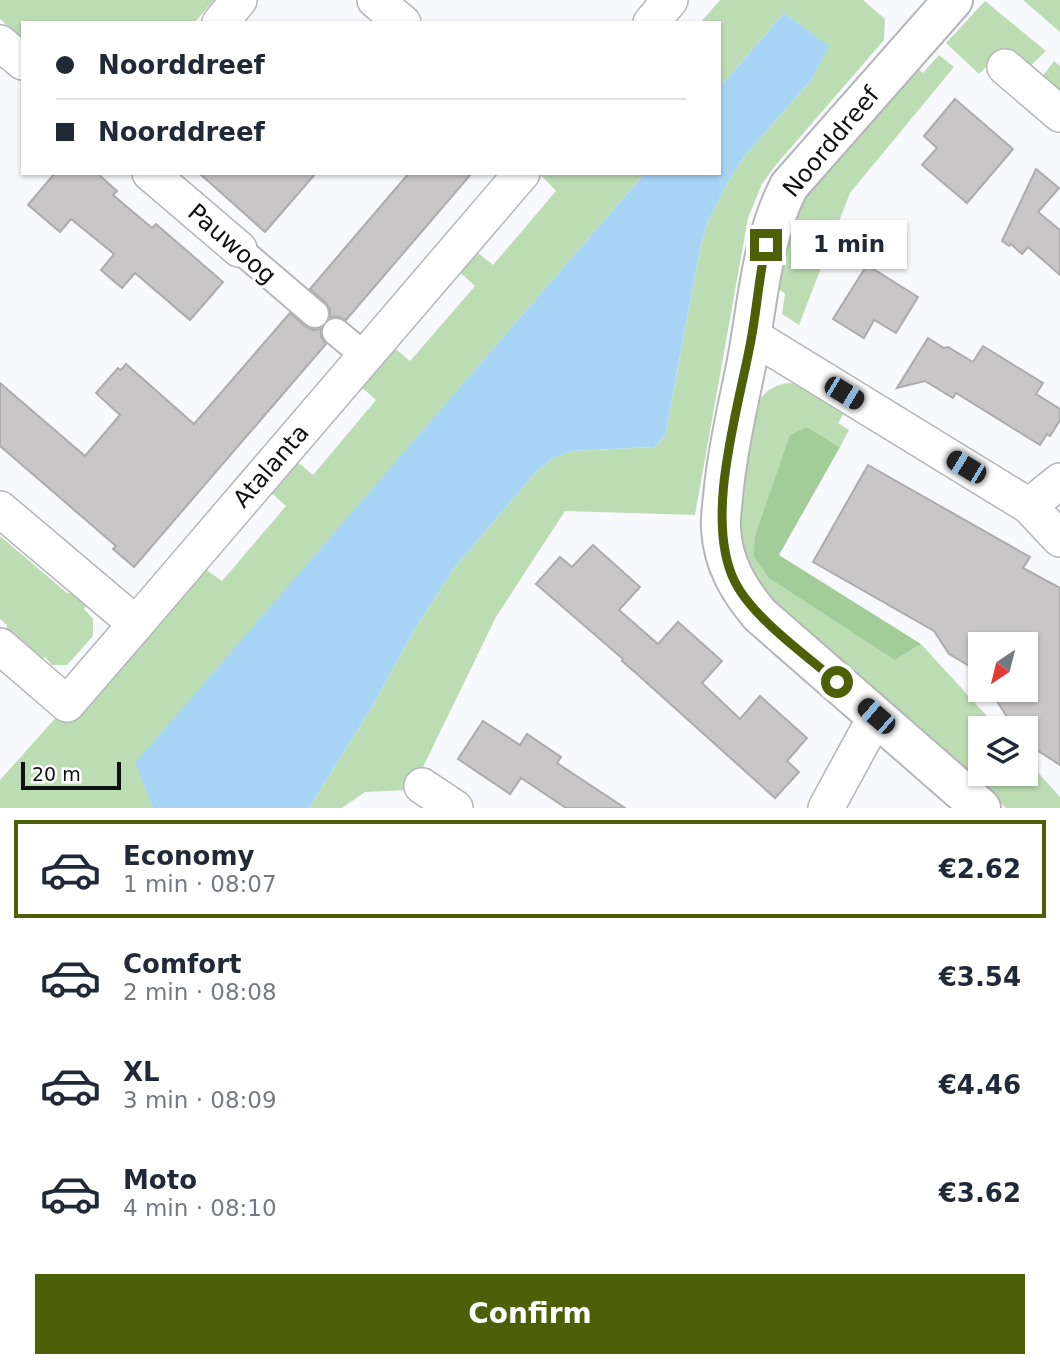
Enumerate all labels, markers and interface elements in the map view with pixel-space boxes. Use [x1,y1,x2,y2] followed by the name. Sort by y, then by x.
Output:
[98,50,265,80] text: Noorddreef
[777,81,885,203] street label: Noorddreef
[98,117,265,147] text: Noorddreef
[182,198,282,290] street label: Pauwoog
[790,220,906,270] callout: 1 min
[750,229,782,261] route end
[813,231,885,257] text: 1 min
[821,373,868,413] car
[227,419,315,513] street label: Atalanta
[943,447,990,487] car
[968,632,1038,702] north arrow
[968,632,1038,786] map controls
[821,666,853,698] route start
[854,694,899,738] car
[968,716,1038,786] button: layers
[21,759,121,791] scale bar
[32,763,81,785] text: 20 m
[39,838,102,901] icon: car
[123,841,254,871] text: Economy
[939,854,1021,884] text: €2.62
[123,871,277,897] text: 1 min · 08:07
[39,946,102,1009] icon: car
[123,949,241,979] text: Comfort
[939,962,1021,992] text: €3.54
[123,979,277,1005] text: 2 min · 08:08
[39,1054,102,1117] icon: car
[123,1057,160,1087] text: XL
[939,1070,1021,1100] text: €4.46
[123,1087,277,1113] text: 3 min · 08:09
[39,1162,102,1225] icon: car
[123,1165,197,1195] text: Moto
[939,1178,1021,1208] text: €3.62
[123,1195,277,1221] text: 4 min · 08:10
[35,1274,1025,1354] button: Confirm

